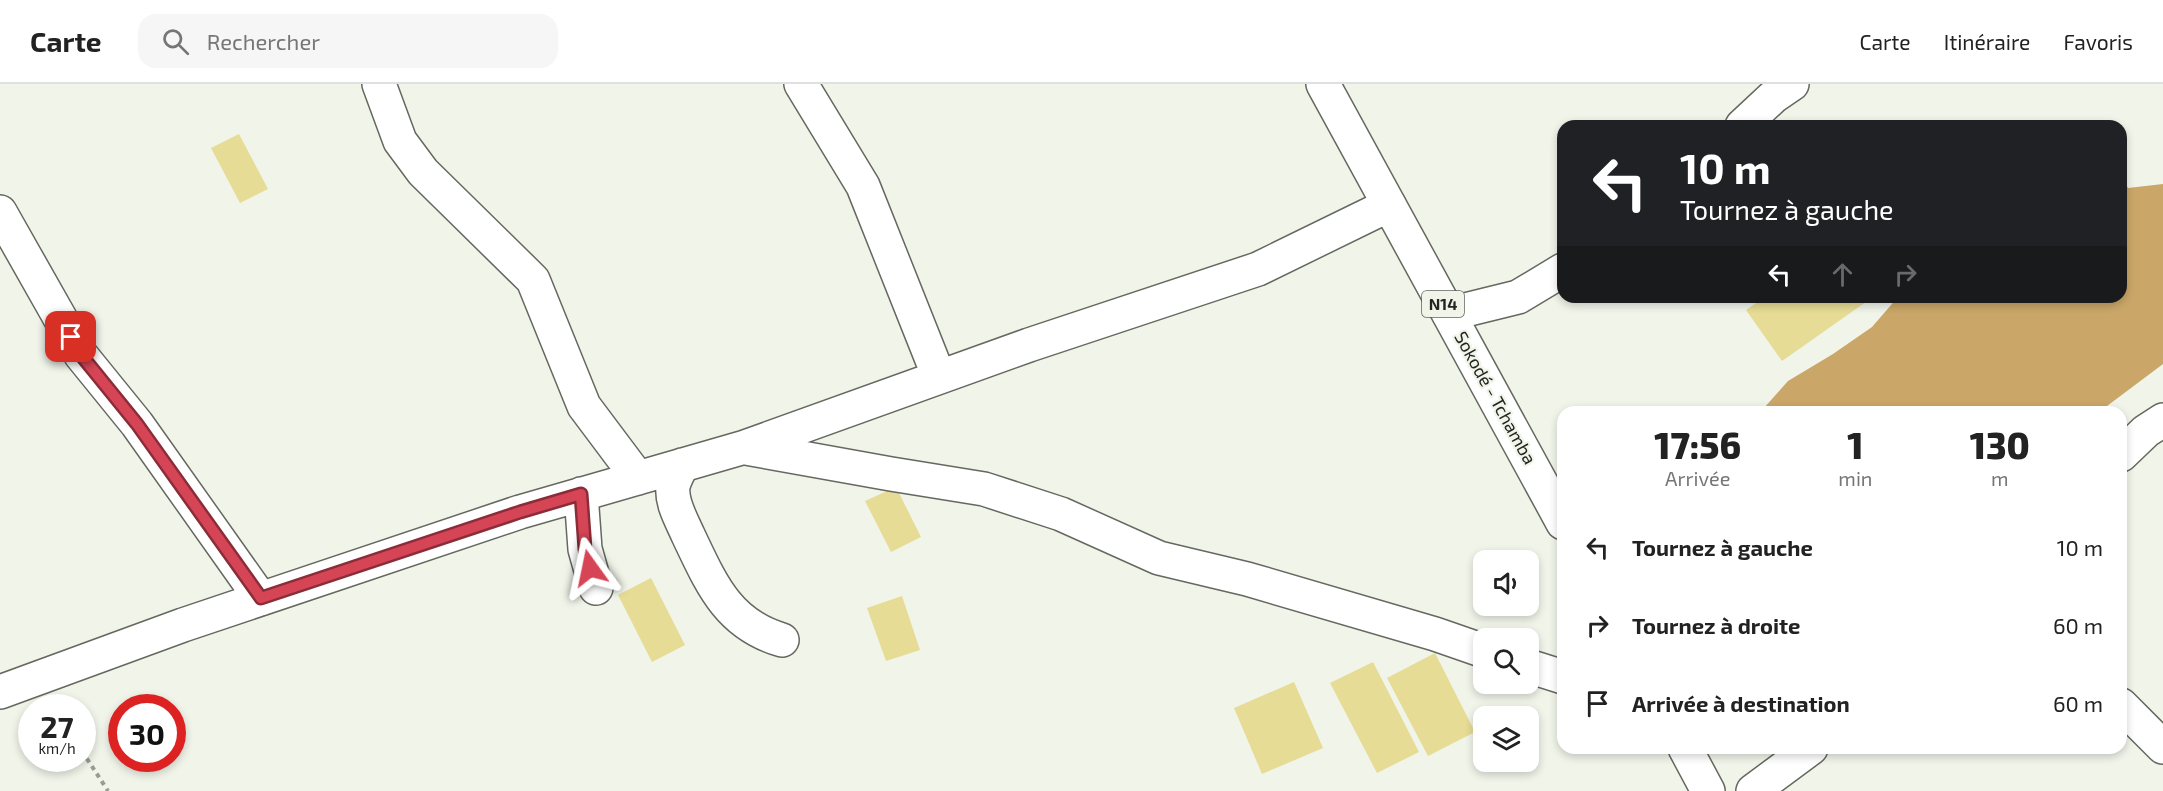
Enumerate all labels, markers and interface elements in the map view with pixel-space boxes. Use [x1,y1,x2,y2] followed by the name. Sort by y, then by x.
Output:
[138,14,558,68] search box
[30,24,102,58] text: Carte
[159,25,192,58] icon: search
[207,28,320,54] text: Rechercher
[1859,29,1911,54] text: Carte
[1944,29,2030,54] text: Itinéraire
[2063,29,2133,54] text: Favoris
[1680,142,1771,192] text: 10 m
[1581,144,1659,222] icon: left
[1680,193,1894,225] text: Tournez à gauche
[1763,258,1796,291] icon: left
[1826,258,1859,291] icon: ahead
[1889,258,1922,291] icon: right
[1422,291,1464,317] road number: N14
[45,311,96,362] pin
[54,320,87,353] icon: arrive
[1450,327,1542,468] street label: Sokodé - Tchamba
[1654,423,1741,466] text: 17:56
[1847,423,1864,466] text: 1
[1970,423,2030,466] text: 130
[1665,466,1730,490] text: Arrivée
[1838,466,1872,490] text: min
[1991,466,2008,490] text: m
[1581,531,1614,564] icon: left
[1632,534,1813,560] text: Tournez à gauche
[2057,534,2103,560] text: 10 m
[558,536,622,600] position arrow
[1473,550,1539,772] map controls
[1473,550,1539,616] button: sound
[1581,609,1614,642] icon: right
[1632,612,1801,638] text: Tournez à droite
[2053,612,2103,638] text: 60 m
[1473,628,1539,694] button: search
[1581,687,1614,720] icon: arrive
[1632,690,1850,716] text: Arrivée à destination
[2053,690,2103,716] text: 60 m
[108,694,186,772] speed limit sign: 30
[1473,706,1539,772] button: layers
[40,708,74,744] text: 27
[38,739,76,757] text: km/h

